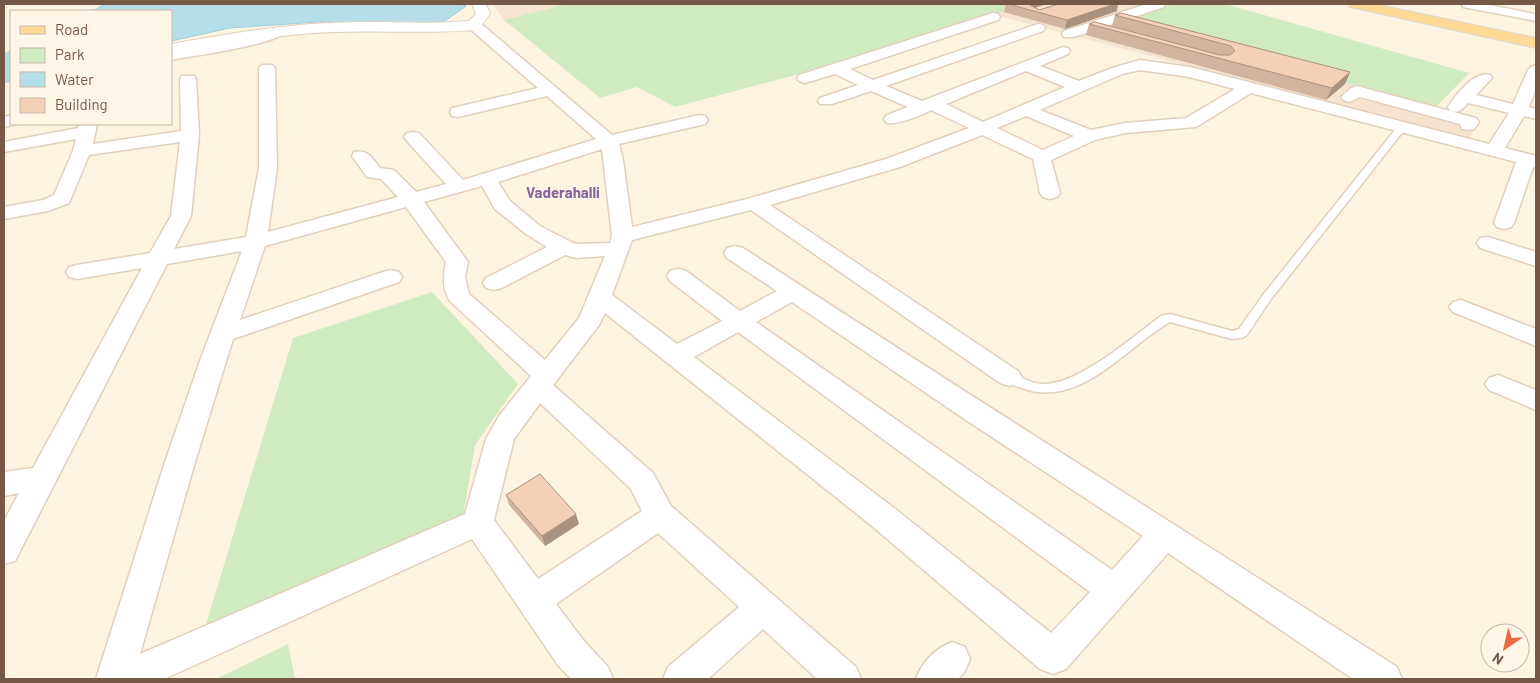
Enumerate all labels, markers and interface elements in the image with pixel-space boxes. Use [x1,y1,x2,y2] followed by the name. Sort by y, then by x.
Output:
[10,10,172,125] legend
[55,20,88,38] text: Road
[55,45,85,63] text: Park
[55,70,94,88] text: Water
[55,95,108,113] text: Building
[526,183,600,201] district label: Vaderahalli
[1480,623,1530,673] north arrow
[1489,650,1506,669] text: N

